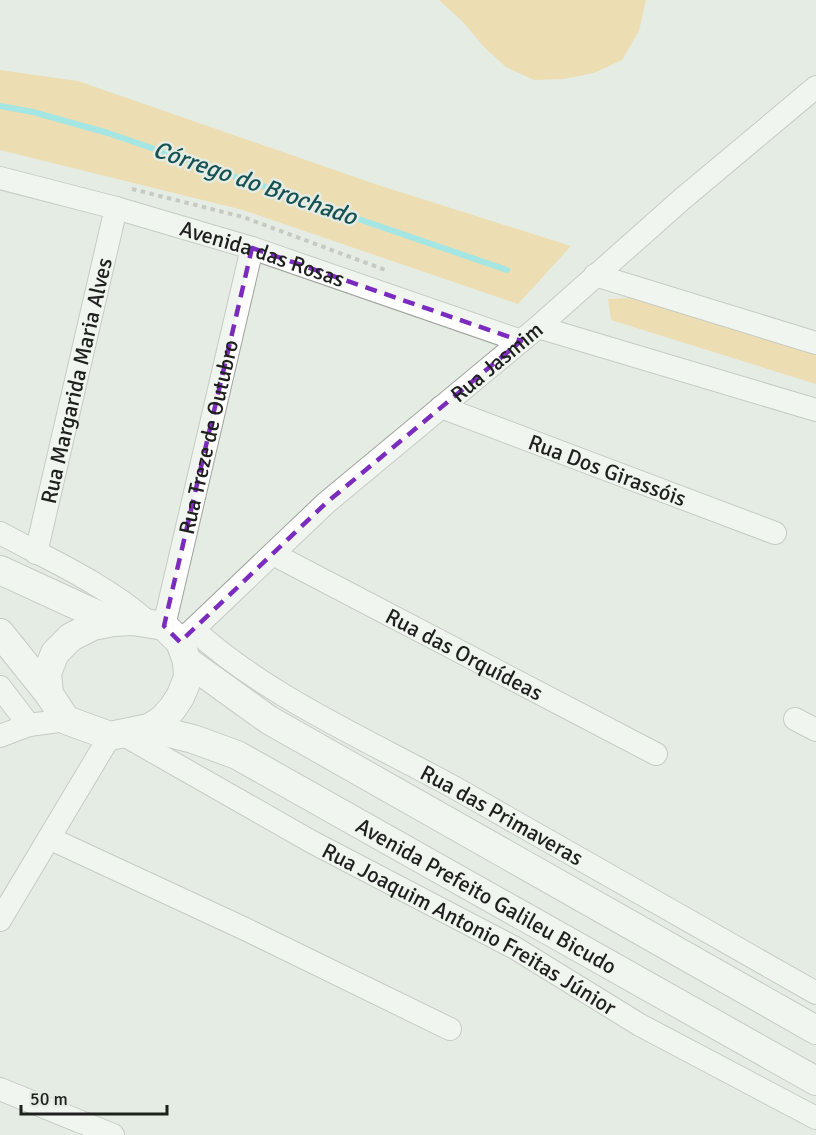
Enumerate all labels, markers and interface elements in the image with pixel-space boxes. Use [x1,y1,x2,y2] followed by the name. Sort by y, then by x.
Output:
[149,134,362,232] water label: Córrego do Brochado
[177,215,348,293] street label: Avenida das Rosas
[35,255,118,506] street label: Rua Margarida Maria Alves
[445,316,548,408] street label: Rua Jasmim
[173,337,244,537] street label: Rua Treze de Outubro
[525,428,690,512] street label: Rua Dos Girassóis
[381,602,547,707] street label: Rua das Orquídeas
[416,759,588,871] street label: Rua das Primaveras
[351,812,621,980] street label: Avenida Prefeito Galileu Bicudo
[318,837,621,1021] street label: Rua Joaquim Antonio Freitas Júnior
[21,1078,166,1116] scale bar
[30,1088,68,1110] text: 50 m

